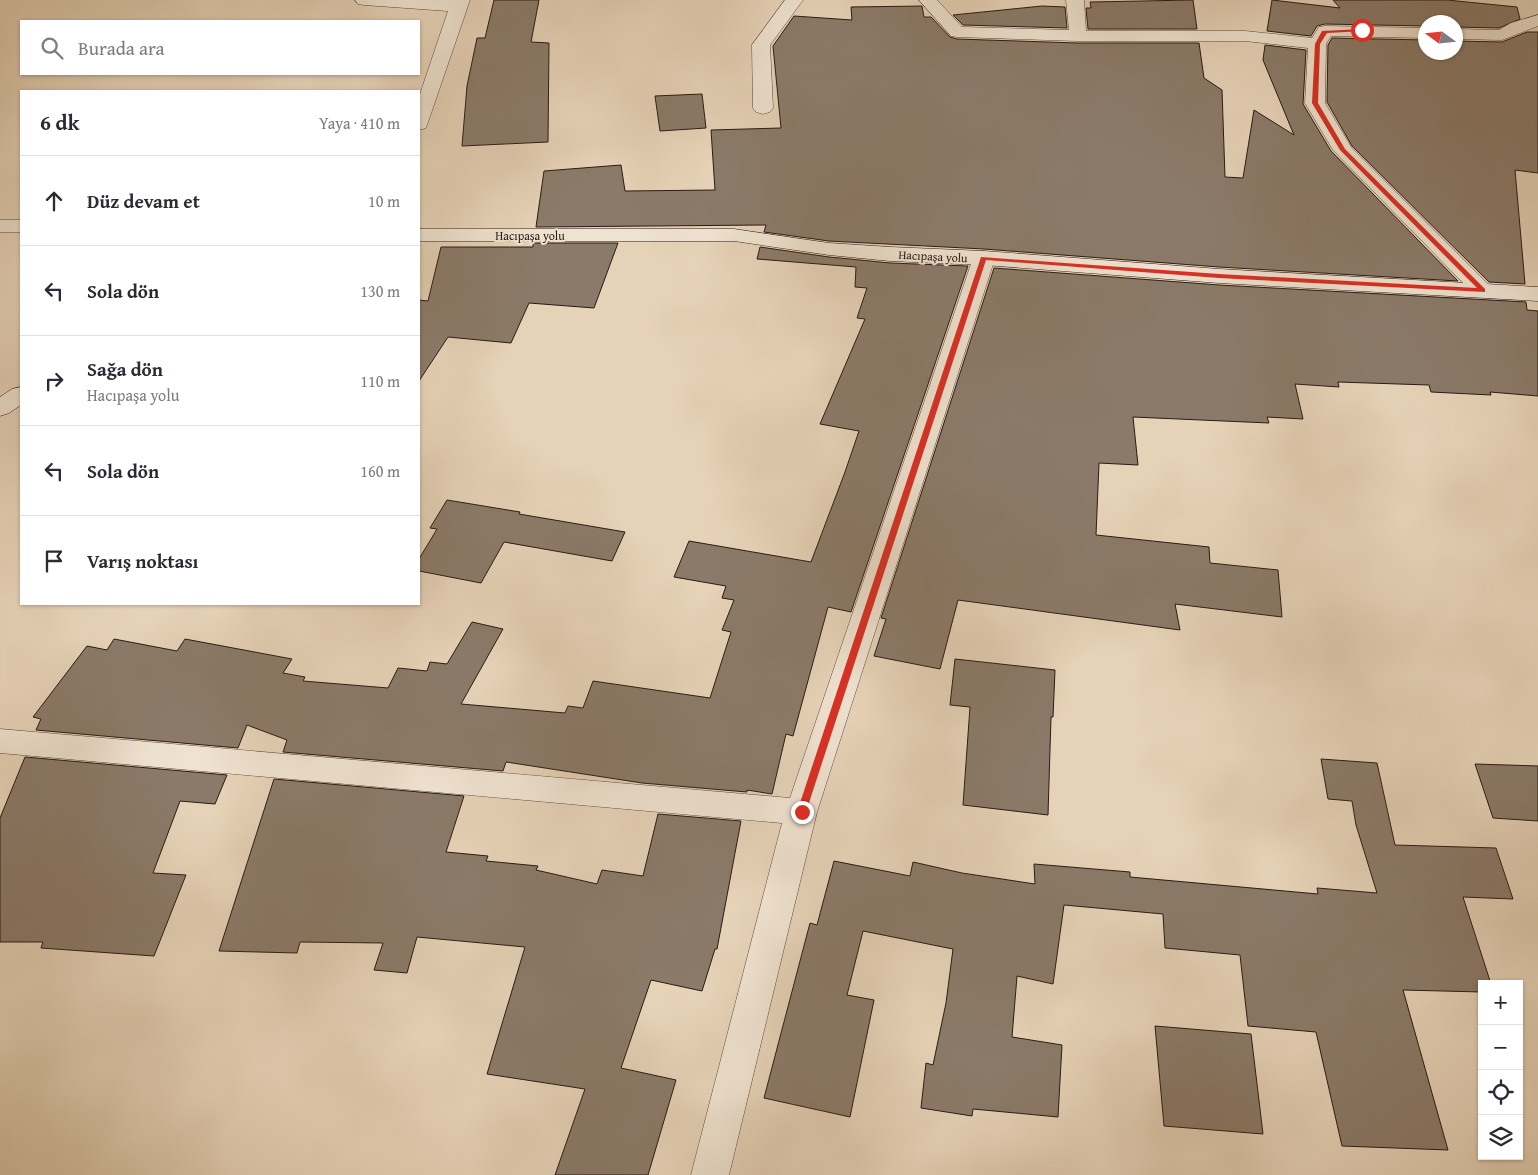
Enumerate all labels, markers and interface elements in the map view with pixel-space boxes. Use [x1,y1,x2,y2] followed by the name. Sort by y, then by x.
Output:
[1418,15,1463,60] north arrow
[1351,19,1374,42] route start
[20,20,420,75] search box
[38,34,66,62] icon: search
[78,34,165,62] text: Burada ara
[40,107,80,138] text: 6 dk
[319,111,400,135] text: Yaya · 410 m
[40,187,68,215] icon: ahead
[87,187,200,215] text: Düz devam et
[368,189,400,213] text: 10 m
[495,227,565,244] street label: Hacıpaşa yolu
[898,246,969,266] street label: Hacıpaşa yolu
[40,277,68,305] icon: left
[87,277,159,305] text: Sola dön
[360,279,400,303] text: 130 m
[87,355,163,383] text: Sağa dön
[40,367,68,395] icon: right
[360,369,400,393] text: 110 m
[87,383,179,407] text: Hacıpaşa yolu
[40,457,68,485] icon: left
[87,457,159,485] text: Sola dön
[360,459,400,483] text: 160 m
[40,547,68,575] icon: arrive
[87,547,198,575] text: Varış noktası
[791,801,814,824] route end
[1478,980,1523,1160] map controls
[1478,980,1523,1025] button: +
[1478,1025,1523,1070] button: −
[1478,1070,1523,1115] button: locate
[1478,1115,1523,1160] button: layers

